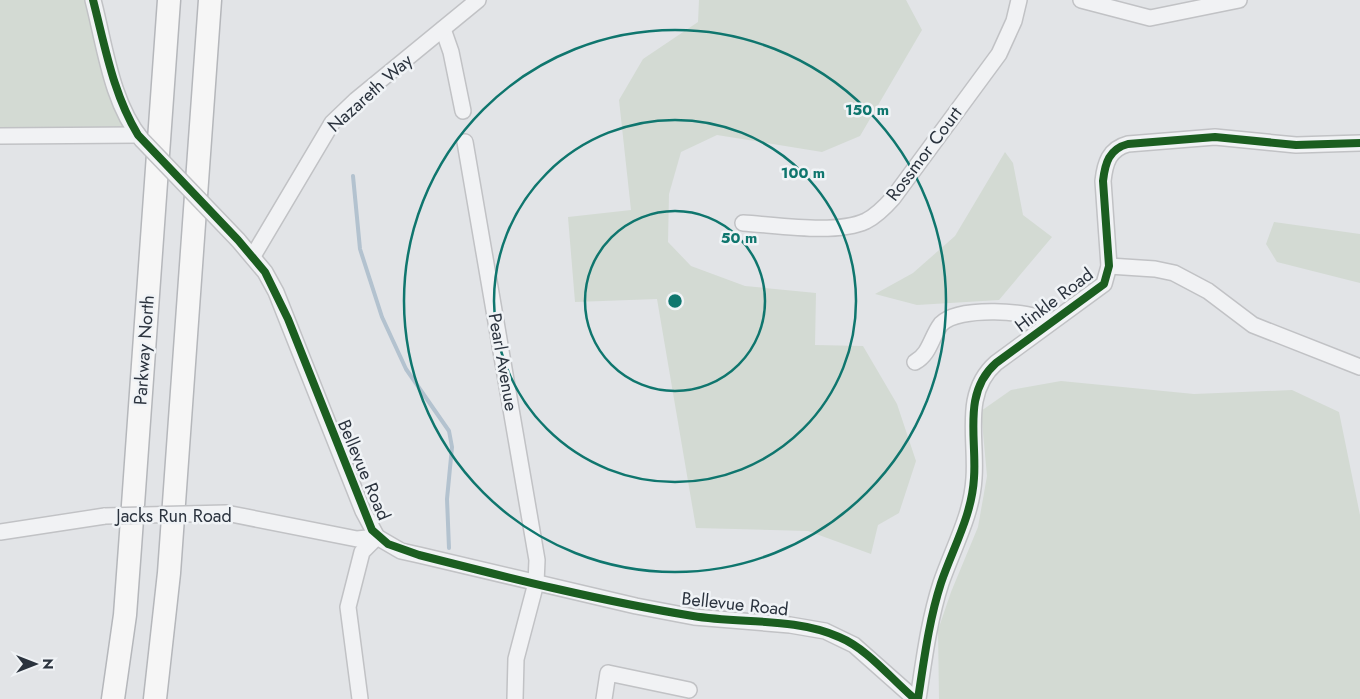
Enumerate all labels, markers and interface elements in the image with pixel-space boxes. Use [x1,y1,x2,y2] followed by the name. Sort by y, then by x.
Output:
[322,48,418,138] street label: Nazareth Way
[845,99,889,121] text: 150 m
[880,101,968,207] street label: Rossmor Court
[781,162,825,184] text: 100 m
[721,227,757,249] text: 50 m
[1009,262,1099,338] street label: Hinkle Road
[666,292,684,310] centre of rings
[127,294,161,406] street label: Parkway North
[482,311,524,413] street label: Pearl Avenue
[331,415,397,525] street label: Bellevue Road
[114,503,232,529] street label: Jacks Run Road
[680,585,790,623] street label: Bellevue Road
[10,639,60,689] north arrow
[38,658,58,670] text: N

